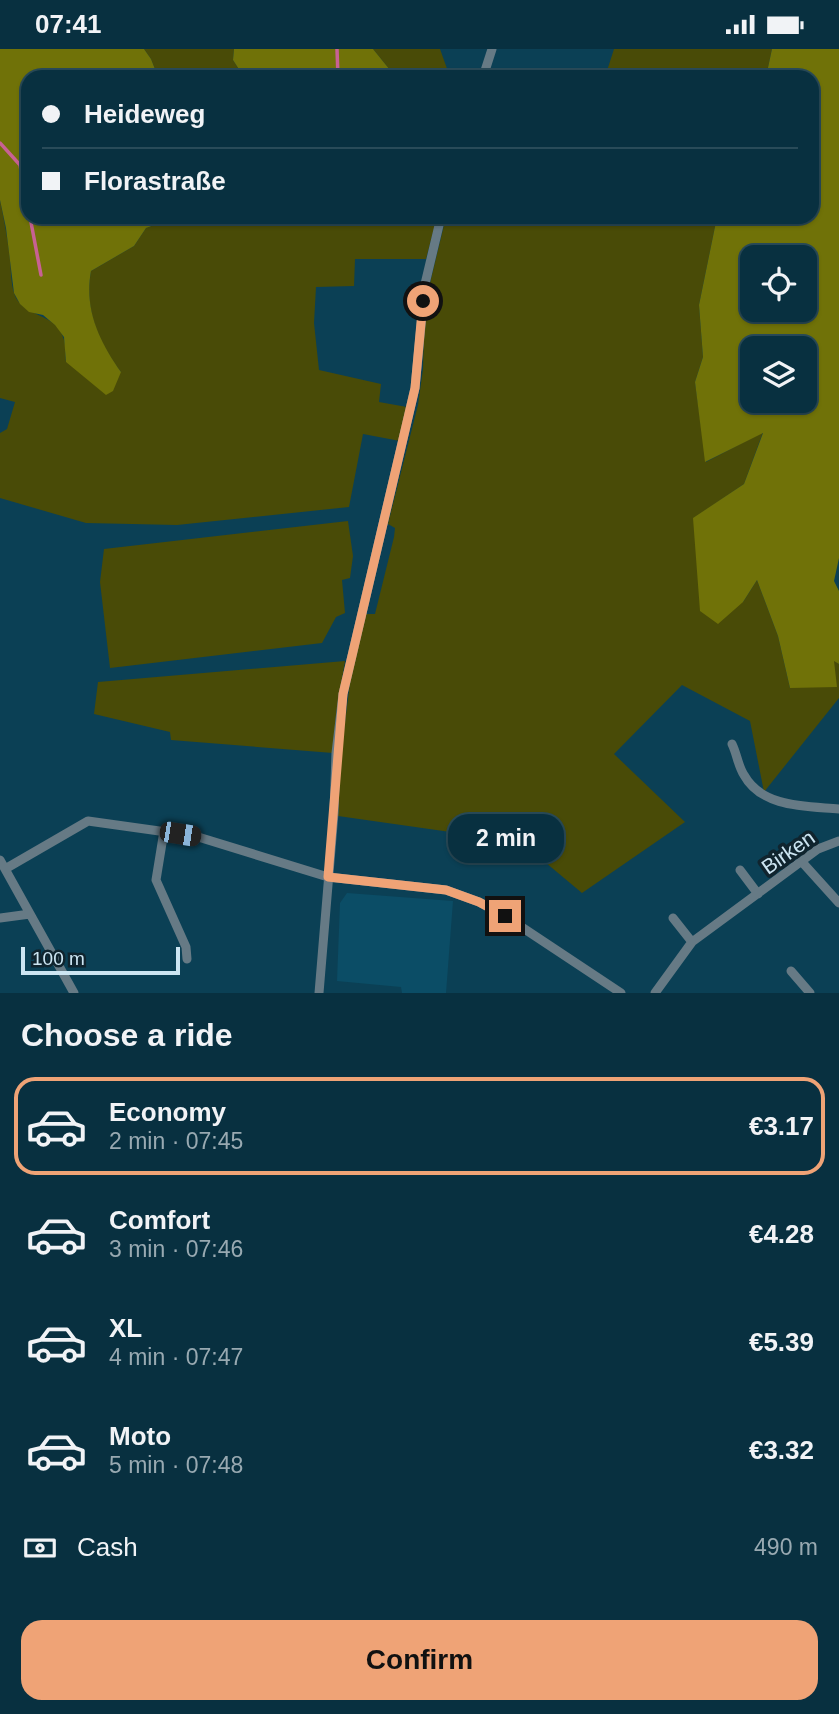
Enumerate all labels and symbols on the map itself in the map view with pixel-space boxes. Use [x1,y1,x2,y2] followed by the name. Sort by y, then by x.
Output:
[407,285,439,317] route start
[447,815,563,863] callout: 2 min
[158,820,203,848] car
[757,826,819,878] street label: Birken
[489,900,521,932] route end
[21,944,180,976] scale bar

